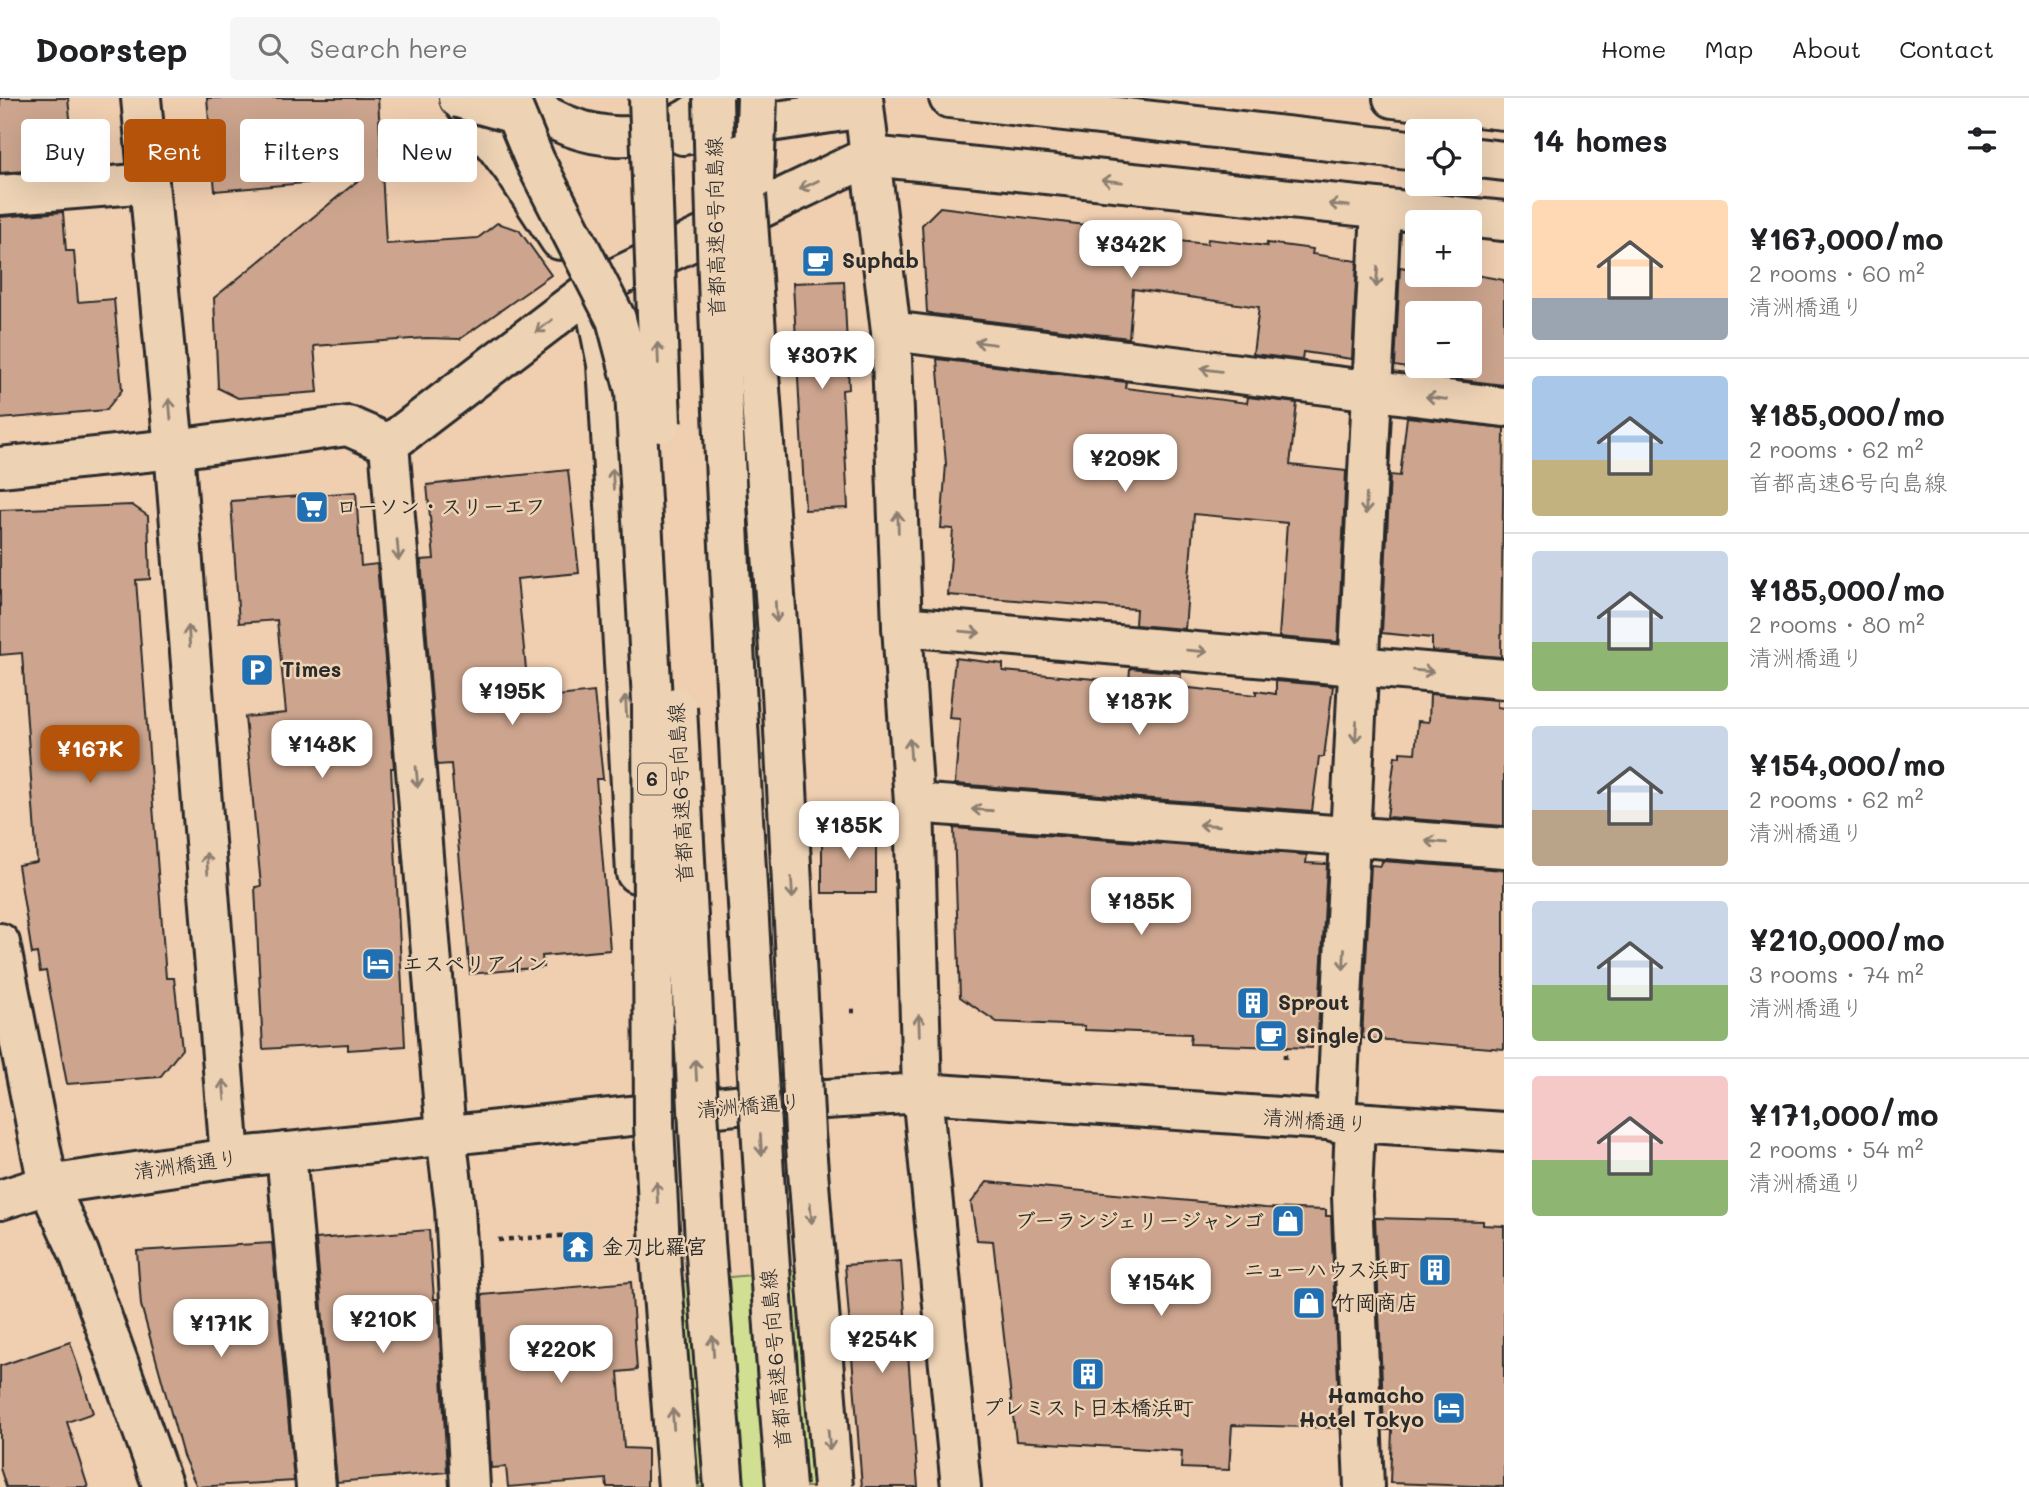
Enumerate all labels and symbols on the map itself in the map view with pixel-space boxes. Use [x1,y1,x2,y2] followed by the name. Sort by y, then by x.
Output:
[699,136,730,318] street label: 首都高速6号向島線
[1102,174,1124,187] one-way arrow
[798,180,819,193] one-way arrow
[1328,198,1350,211] one-way arrow
[1082,220,1180,280] pin: ¥342K
[799,242,837,280] cafe icon: Suphab
[842,246,919,273] place label: Suphab
[1370,265,1383,288] one-way arrow
[534,318,553,333] one-way arrow
[773,331,871,391] pin: ¥307K
[974,336,997,349] one-way arrow
[652,342,665,365] one-way arrow
[1200,363,1222,376] one-way arrow
[1425,391,1448,404] one-way arrow
[164,399,177,421] one-way arrow
[1076,434,1174,494] pin: ¥209K
[607,468,620,491] one-way arrow
[293,488,331,526] supermarket icon: ローソン・スリーエフ
[336,492,546,519] place label: ローソン・スリーエフ
[1360,493,1373,516] one-way arrow
[891,511,905,534] one-way arrow
[392,538,405,561] one-way arrow
[770,600,783,623] one-way arrow
[182,625,195,648] one-way arrow
[958,626,981,639] one-way arrow
[1185,645,1208,658] one-way arrow
[238,651,276,689] parking icon: Times
[282,655,341,682] place label: Times
[1412,665,1434,678] one-way arrow
[463,668,561,727] pin: ¥195K
[1090,678,1188,737] pin: ¥187K
[620,695,633,718] one-way arrow
[661,702,698,884] street label: 首都高速6号向島線
[273,720,371,780] pin: ¥148K
[1349,720,1362,742] one-way arrow
[41,726,139,785] pin: ¥167K
[904,738,917,761] one-way arrow
[638,764,666,794] road number: 6
[411,765,424,788] one-way arrow
[800,802,898,861] pin: ¥185K
[971,803,994,816] one-way arrow
[1198,818,1221,831] one-way arrow
[1425,835,1448,848] one-way arrow
[200,852,213,875] one-way arrow
[786,876,799,899] one-way arrow
[1092,878,1190,937] pin: ¥185K
[359,945,397,983] hotel icon: エスペリアイン
[1337,947,1350,970] one-way arrow
[402,949,548,976] place label: エスペリアイン
[1234,984,1272,1022] building icon: Sprout
[1278,988,1349,1015] place label: Sprout
[912,1014,925,1037] one-way arrow
[1252,1017,1290,1055] cafe icon: Single O
[1296,1021,1384,1048] place label: Single O
[689,1059,702,1082] one-way arrow
[217,1079,230,1102] one-way arrow
[695,1086,802,1123] street label: 清洲橋通り
[1262,1102,1368,1137] street label: 清洲橋通り
[755,1133,768,1156] one-way arrow
[132,1143,240,1184] street label: 清洲橋通り
[651,1181,664,1204] one-way arrow
[805,1201,818,1224] one-way arrow
[1269,1202,1307,1240] shop icon: ブーランジェリージャンゴ
[1015,1206,1264,1233] place label: ブーランジェリージャンゴ
[559,1228,597,1266] temple icon: 金刀比羅宮
[602,1232,707,1259] place label: 金刀比羅宮
[1416,1251,1454,1289] building icon: ニューハウス浜町
[1244,1255,1410,1282] place label: ニューハウス浜町
[1112,1258,1210,1318] pin: ¥154K
[753,1268,796,1450] street label: 首都高速6号向島線
[1290,1284,1328,1322] shop icon: 竹岡商店
[1334,1288,1418,1315] place label: 竹岡商店
[334,1296,432,1355] pin: ¥210K
[172,1300,270,1359] pin: ¥171K
[833,1316,931,1375] pin: ¥254K
[512,1326,610,1385] pin: ¥220K
[706,1335,719,1357] one-way arrow
[1069,1355,1107,1393] building icon: プレミスト日本橋浜町
[1299,1381,1424,1433] place label: Hamacho Hotel Tokyo
[1430,1389,1468,1427] hotel icon: Hamacho Hotel Tokyo
[982,1393,1194,1420] place label: プレミスト日本橋浜町
[666,1408,679,1431] one-way arrow
[823,1428,836,1451] one-way arrow

